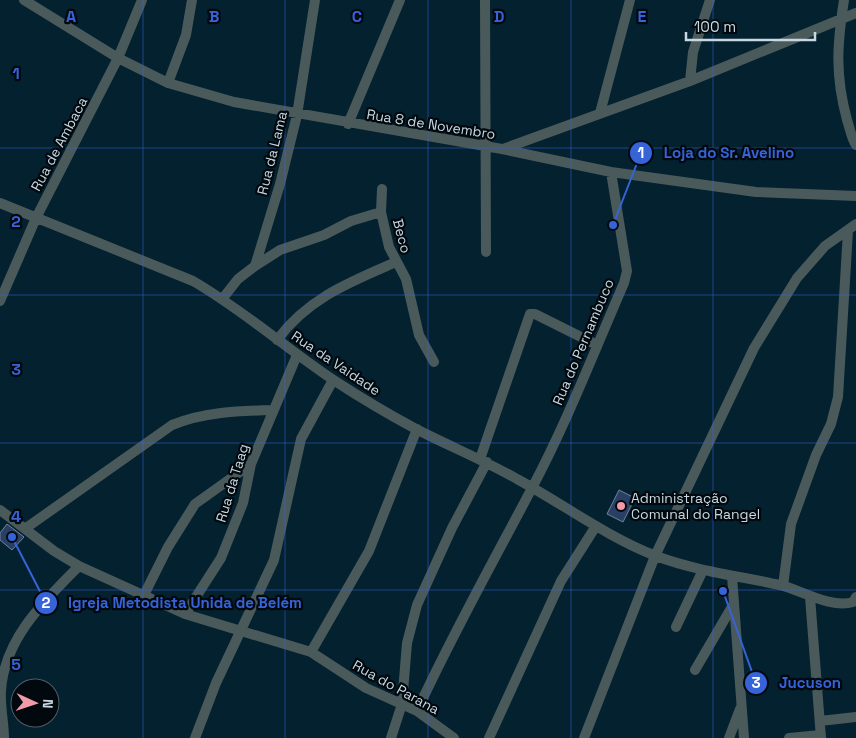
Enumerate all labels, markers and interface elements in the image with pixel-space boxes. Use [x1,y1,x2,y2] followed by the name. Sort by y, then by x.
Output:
[66,6,76,27] text: A
[209,6,219,27] text: B
[352,6,362,27] text: C
[494,6,504,27] text: D
[638,6,647,27] text: E
[686,10,815,42] scale bar
[694,17,736,36] text: 100 m
[12,63,20,84] text: 1
[27,94,91,194] street label: Rua de Ambaca
[365,105,497,143] street label: Rua 8 de Novembro
[253,109,291,197] street label: Rua da Lama
[628,138,804,168] callout: Loja do Sr. Avelino
[638,143,644,162] text: 1
[664,143,794,162] text: Loja do Sr. Avelino
[11,211,21,232] text: 2
[389,217,415,255] street label: Beco
[548,276,618,408] street label: Rua do Pernambuco
[288,327,384,399] street label: Rua da Vaidade
[11,359,21,380] text: 3
[212,442,252,524] street label: Rua da Taag
[631,489,760,523] place label: Administração Comunal do Rangel
[615,500,627,512] marker: Administração Comunal do Rangel
[11,506,21,527] text: 4
[33,588,312,618] callout: Igreja Metodista Unida de Belém
[42,593,51,612] text: 2
[68,593,302,612] text: Igreja Metodista Unida de Belém
[11,654,21,675] text: 5
[350,656,442,718] street label: Rua do Parana
[744,668,851,698] callout: Jucuson
[751,673,761,692] text: 3
[779,673,841,692] text: Jucuson
[10,678,60,728] north arrow
[39,699,57,709] text: N

